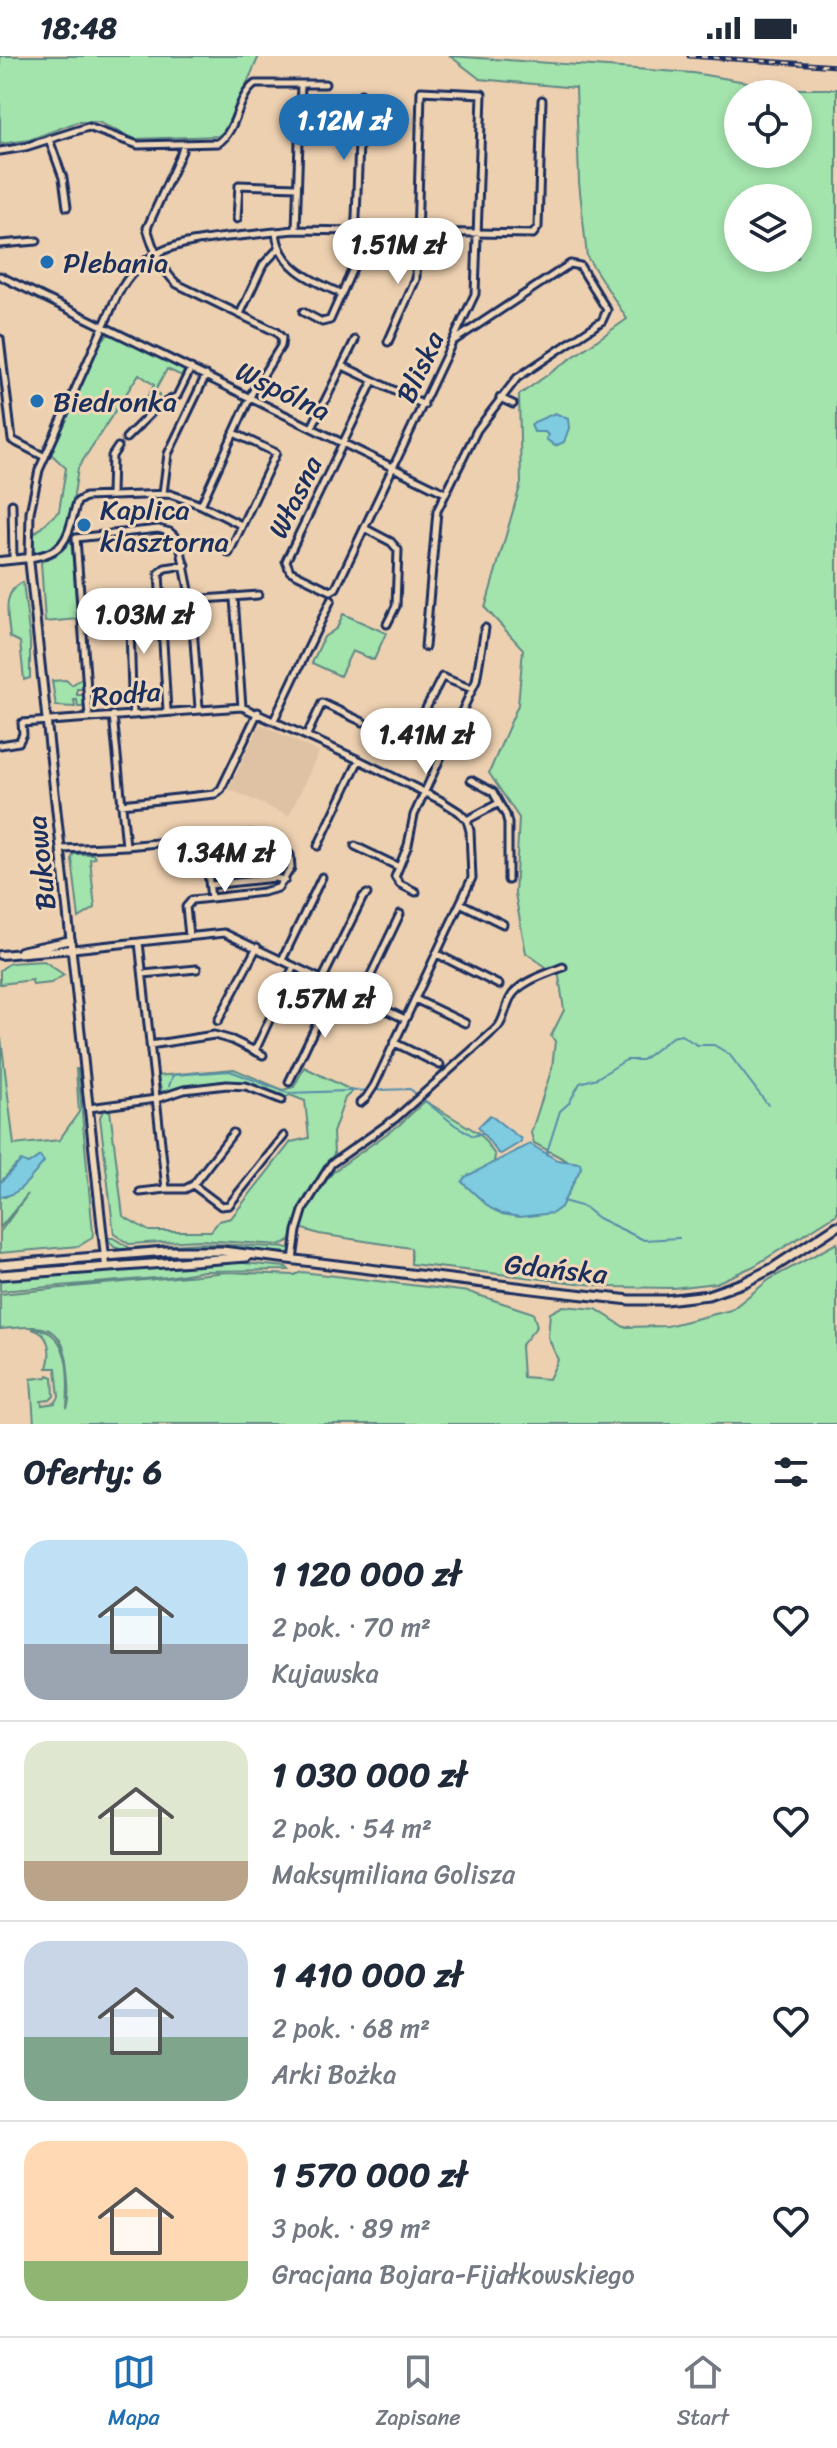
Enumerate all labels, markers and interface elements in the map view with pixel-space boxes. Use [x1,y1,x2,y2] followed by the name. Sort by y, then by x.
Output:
[40,1,117,55] text: 18:48
[724,80,812,272] map controls
[724,80,812,168] button: locate
[261,94,427,162] pin: 1.12M zł
[297,97,391,143] text: 1.12M zł
[724,184,812,272] button: layers
[315,218,481,286] pin: 1.51M zł
[351,221,445,267] text: 1.51M zł
[63,238,168,287] place label: Plebania
[38,253,56,271] marker: Plebania
[382,322,458,411] street label: Bliska
[227,347,339,435] street label: Wspólna
[53,377,177,426] place label: Biedronka
[28,392,46,410] marker: Biedronka
[254,446,336,547] street label: Własna
[100,485,229,566] place label: Kaplica klasztorna
[75,516,93,534] marker: Kaplica klasztorna
[61,588,227,656] pin: 1.03M zł
[95,591,193,637] text: 1.03M zł
[89,666,164,721] street label: Rodła
[343,708,509,776] pin: 1.41M zł
[378,711,474,757] text: 1.41M zł
[12,813,70,913] street label: Bukowa
[142,826,308,894] pin: 1.34M zł
[176,829,274,875] text: 1.34M zł
[242,972,408,1040] pin: 1.57M zł
[276,975,374,1021] text: 1.57M zł
[502,1239,611,1299] street label: Gdańska
[24,1442,162,1502] text: Oferty: 6
[769,1450,813,1494] icon: filters
[272,1544,461,1604] text: 1 120 000 zł
[88,1572,184,1668] icon: home
[769,1598,813,1642] icon: heart
[272,1604,431,1650] text: 2 pok. · 70 m²
[272,1650,379,1696] text: Kujawska
[272,1745,466,1805] text: 1 030 000 zł
[88,1773,184,1869] icon: home
[769,1799,813,1843] icon: heart
[272,1805,432,1851] text: 2 pok. · 54 m²
[272,1851,515,1897] text: Maksymiliana Golisza
[272,1945,462,2005] text: 1 410 000 zł
[88,1973,184,2069] icon: home
[769,1999,813,2043] icon: heart
[272,2005,430,2051] text: 2 pok. · 68 m²
[272,2051,396,2097] text: Arki Bożka
[272,2145,467,2205] text: 1 570 000 zł
[88,2173,184,2269] icon: home
[769,2199,813,2243] icon: heart
[272,2205,431,2251] text: 3 pok. · 89 m²
[272,2251,635,2297] text: Gracjana Bojara-Fijałkowskiego
[108,2350,160,2437] tab: Mapa
[376,2350,461,2437] tab: Zapisane
[677,2350,729,2437] tab: Start

